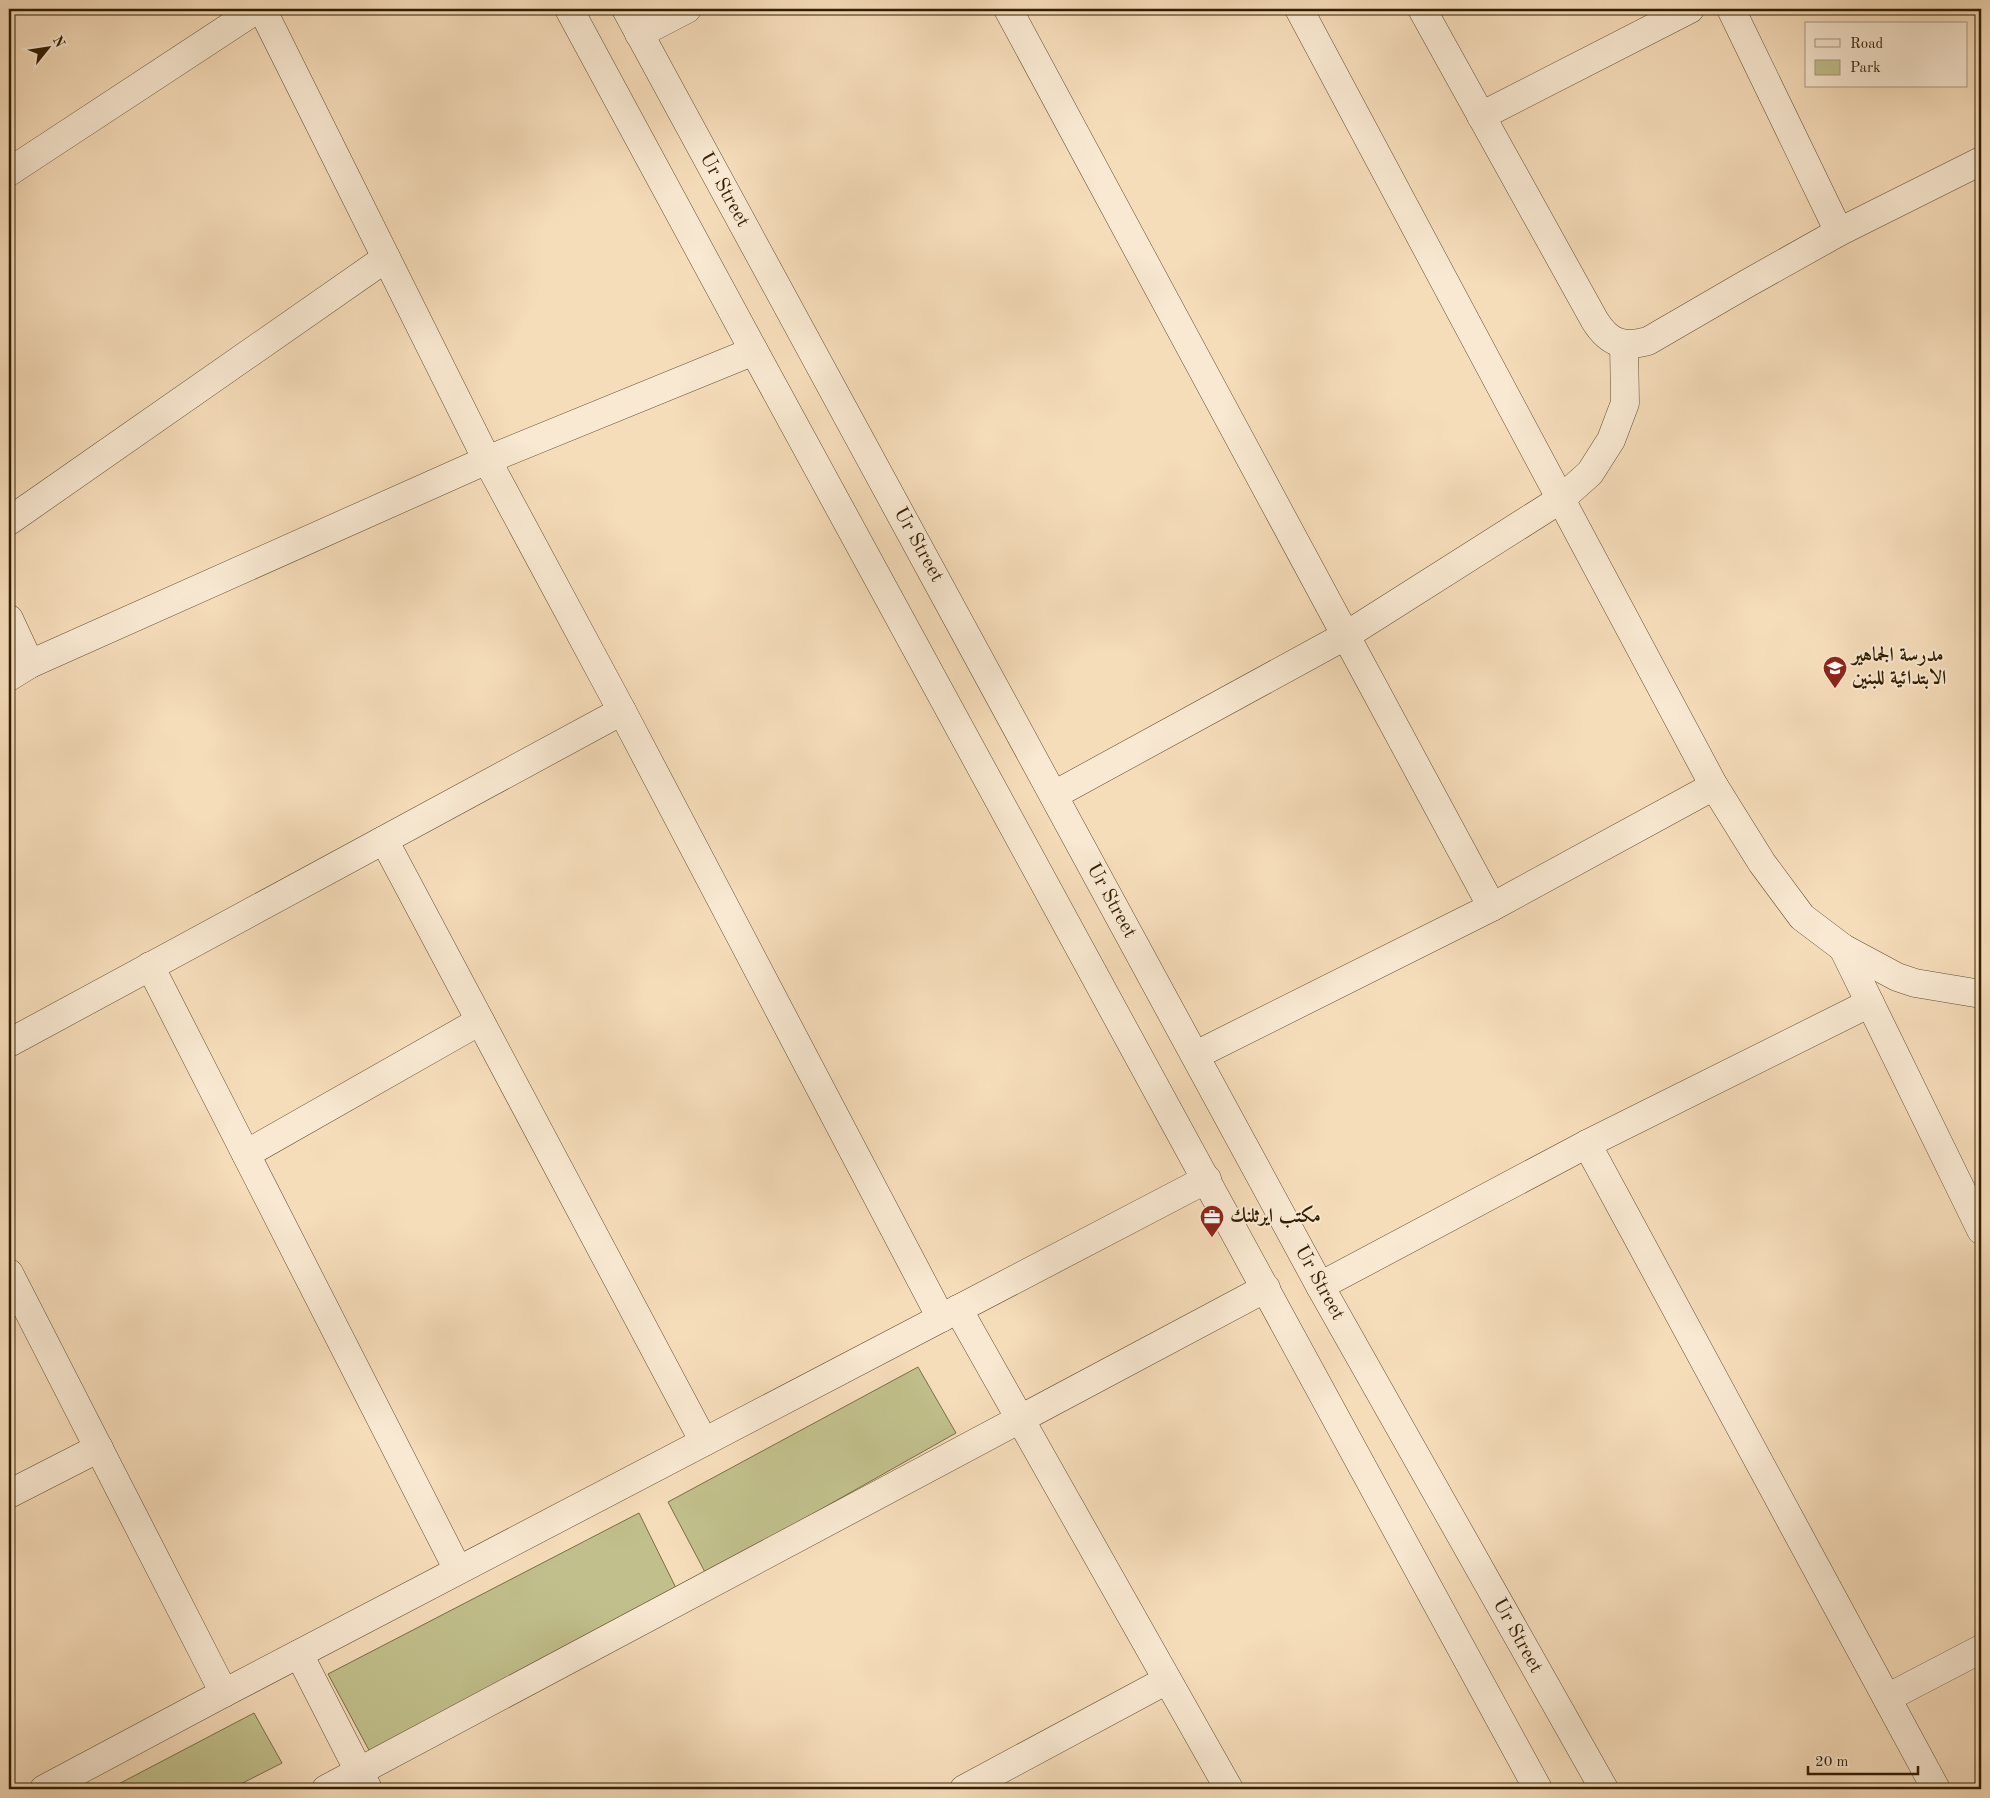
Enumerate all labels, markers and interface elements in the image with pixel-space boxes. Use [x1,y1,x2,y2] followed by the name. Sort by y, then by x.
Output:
[22,22,72,72] north arrow
[1805,22,1968,88] legend
[50,34,67,50] text: N
[1850,37,1884,52] text: Road
[1850,61,1881,76] text: Park
[695,149,753,231] street label: Ur Street
[889,504,947,586] street label: Ur Street
[1850,645,1946,690] place label: مدرسة الجماهير الابتدائية للبنين
[1822,655,1848,689] school or university icon: مدرسة الجماهير الابتدائية للبنين
[1082,860,1140,942] street label: Ur Street
[1199,1204,1225,1238] office icon: مكتب ايرثلنك
[1230,1205,1321,1228] place label: مكتب ايرثلنك
[1290,1242,1348,1324] street label: Ur Street
[1488,1595,1546,1677] street label: Ur Street
[1808,1743,1918,1775] scale bar
[1815,1755,1849,1770] text: 20 m

